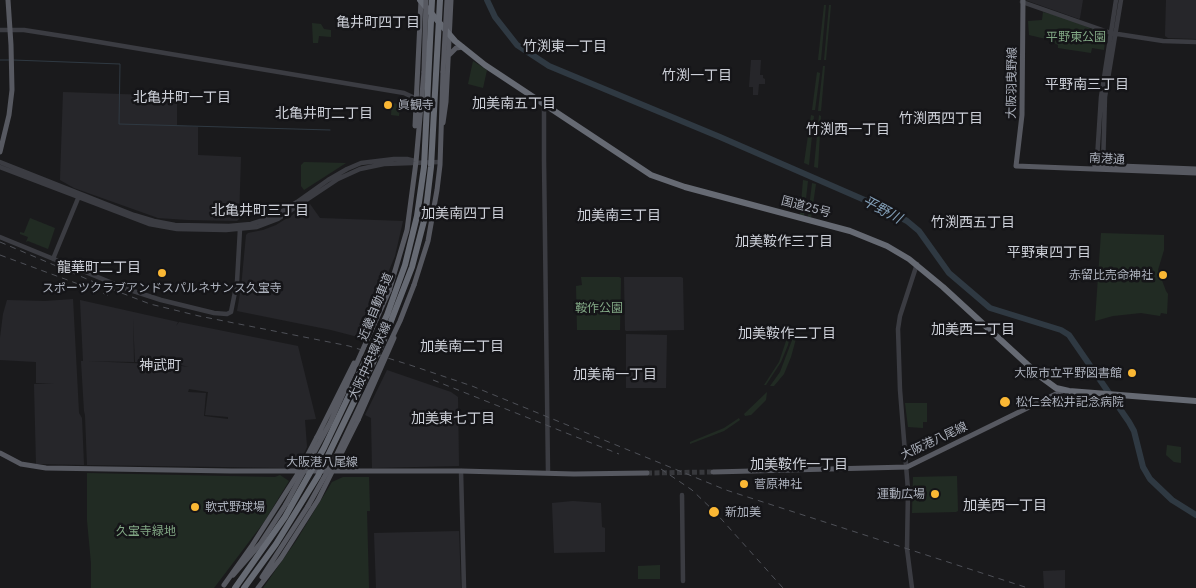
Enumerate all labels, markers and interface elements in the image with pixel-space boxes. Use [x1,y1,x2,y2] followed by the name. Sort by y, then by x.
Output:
[336,15,420,31] district label: 亀井町四丁目
[1046,30,1106,44] park label: 平野東公園
[523,39,607,55] district label: 竹渕東一丁目
[1004,47,1020,119] street label: 大阪羽曳野線
[662,68,732,84] district label: 竹渕一丁目
[1045,77,1129,93] district label: 平野南三丁目
[133,90,231,106] district label: 北亀井町一丁目
[472,96,556,112] district label: 加美南五丁目
[398,98,434,112] place label: 眞観寺
[382,99,394,111] marker: 眞観寺
[275,106,373,122] district label: 北亀井町二丁目
[899,111,983,127] district label: 竹渕西四丁目
[806,122,890,138] district label: 竹渕西一丁目
[1089,151,1125,167] street label: 南港通
[780,193,832,221] street label: 国道25号
[860,193,904,227] water label: 平野川
[211,203,309,219] district label: 北亀井町三丁目
[421,206,505,222] district label: 加美南四丁目
[577,208,661,224] district label: 加美南三丁目
[931,215,1015,231] district label: 竹渕西五丁目
[735,234,833,250] district label: 加美鞍作三丁目
[1007,245,1091,261] district label: 平野東四丁目
[57,260,141,276] district label: 龍華町二丁目
[156,267,168,279] marker: スポーツクラブアンドスパルネサンス久宝寺
[1069,268,1153,282] place label: 赤留比売命神社
[1157,269,1169,281] marker: 赤留比売命神社
[356,271,396,343] street label: 近畿自動車道
[42,281,282,295] place label: スポーツクラブアンドスパルネサンス久宝寺
[575,301,623,315] park label: 鞍作公園
[346,320,394,402] street label: 大阪中央環状線
[931,322,1015,338] district label: 加美西二丁目
[738,326,836,342] district label: 加美鞍作二丁目
[420,339,504,355] district label: 加美南二丁目
[139,358,181,374] district label: 神武町
[1014,366,1122,380] place label: 大阪市立平野図書館
[573,367,657,383] district label: 加美南一丁目
[1126,367,1138,379] marker: 大阪市立平野図書館
[998,395,1012,409] marker: 松仁会松井記念病院
[1016,395,1124,409] place label: 松仁会松井記念病院
[411,411,495,427] district label: 加美東七丁目
[898,419,970,463] street label: 大阪港八尾線
[286,455,358,469] street label: 大阪港八尾線
[750,457,848,473] district label: 加美鞍作一丁目
[754,477,802,491] place label: 菅原神社
[738,478,750,490] marker: 菅原神社
[877,487,925,501] place label: 運動広場
[929,488,941,500] marker: 運動広場
[963,498,1047,514] district label: 加美西一丁目
[205,500,265,514] place label: 軟式野球場
[189,501,201,513] marker: 軟式野球場
[707,505,721,519] marker: 新加美
[725,505,761,519] place label: 新加美
[116,524,176,538] park label: 久宝寺緑地

